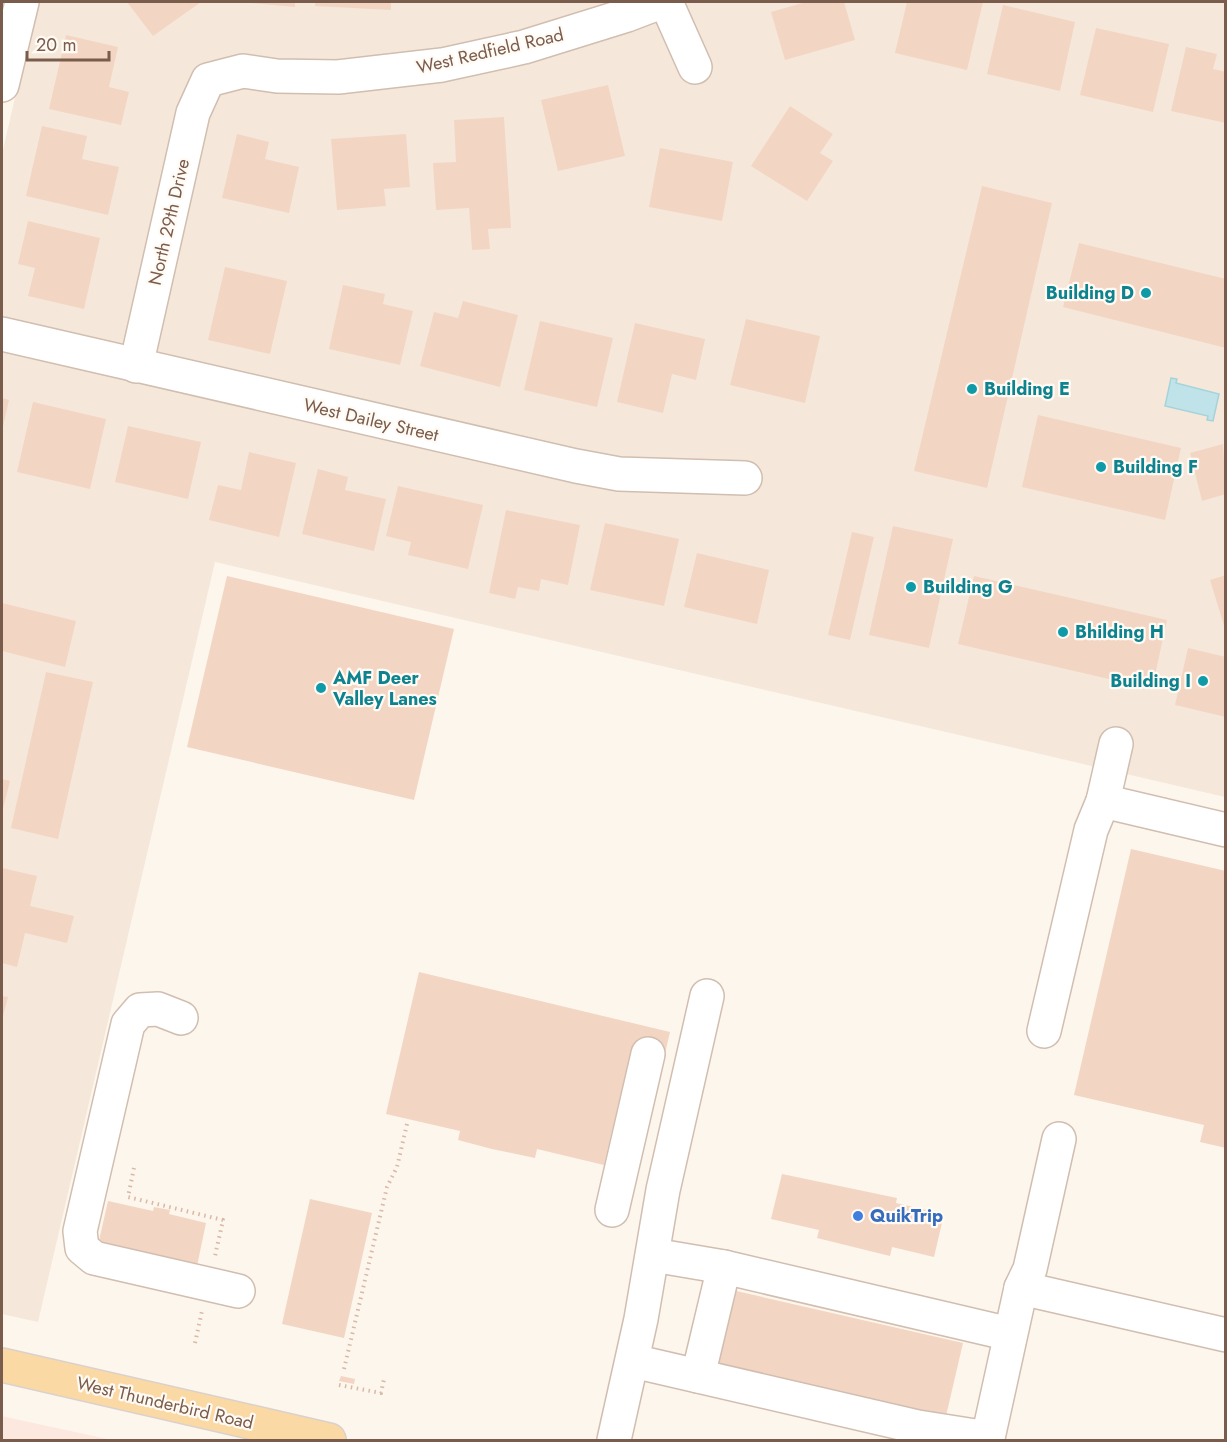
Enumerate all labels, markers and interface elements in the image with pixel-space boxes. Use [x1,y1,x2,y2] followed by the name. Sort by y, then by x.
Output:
[414,21,566,81] street label: West Redfield Road
[27,24,110,62] scale bar
[36,32,76,58] text: 20 m
[142,156,196,288] street label: North 29th Drive
[1046,280,1134,306] place label: Building D
[1139,286,1153,300] marker: Building D
[984,376,1070,402] place label: Building E
[965,382,979,396] marker: Building E
[301,392,442,448] street label: West Dailey Street
[1113,454,1198,480] place label: Building F
[1094,460,1108,474] marker: Building F
[923,574,1013,600] place label: Building G
[904,580,918,594] marker: Building G
[1075,619,1164,645] place label: Bhilding H
[1056,625,1070,639] marker: Bhilding H
[332,665,437,712] place label: AMF Deer Valley Lanes
[1110,668,1191,694] place label: Building I
[1196,674,1210,688] marker: Building I
[314,681,328,695] marker: AMF Deer Valley Lanes
[870,1203,943,1229] place label: QuikTrip
[851,1209,865,1223] marker: QuikTrip
[74,1370,256,1436] street label: West Thunderbird Road

